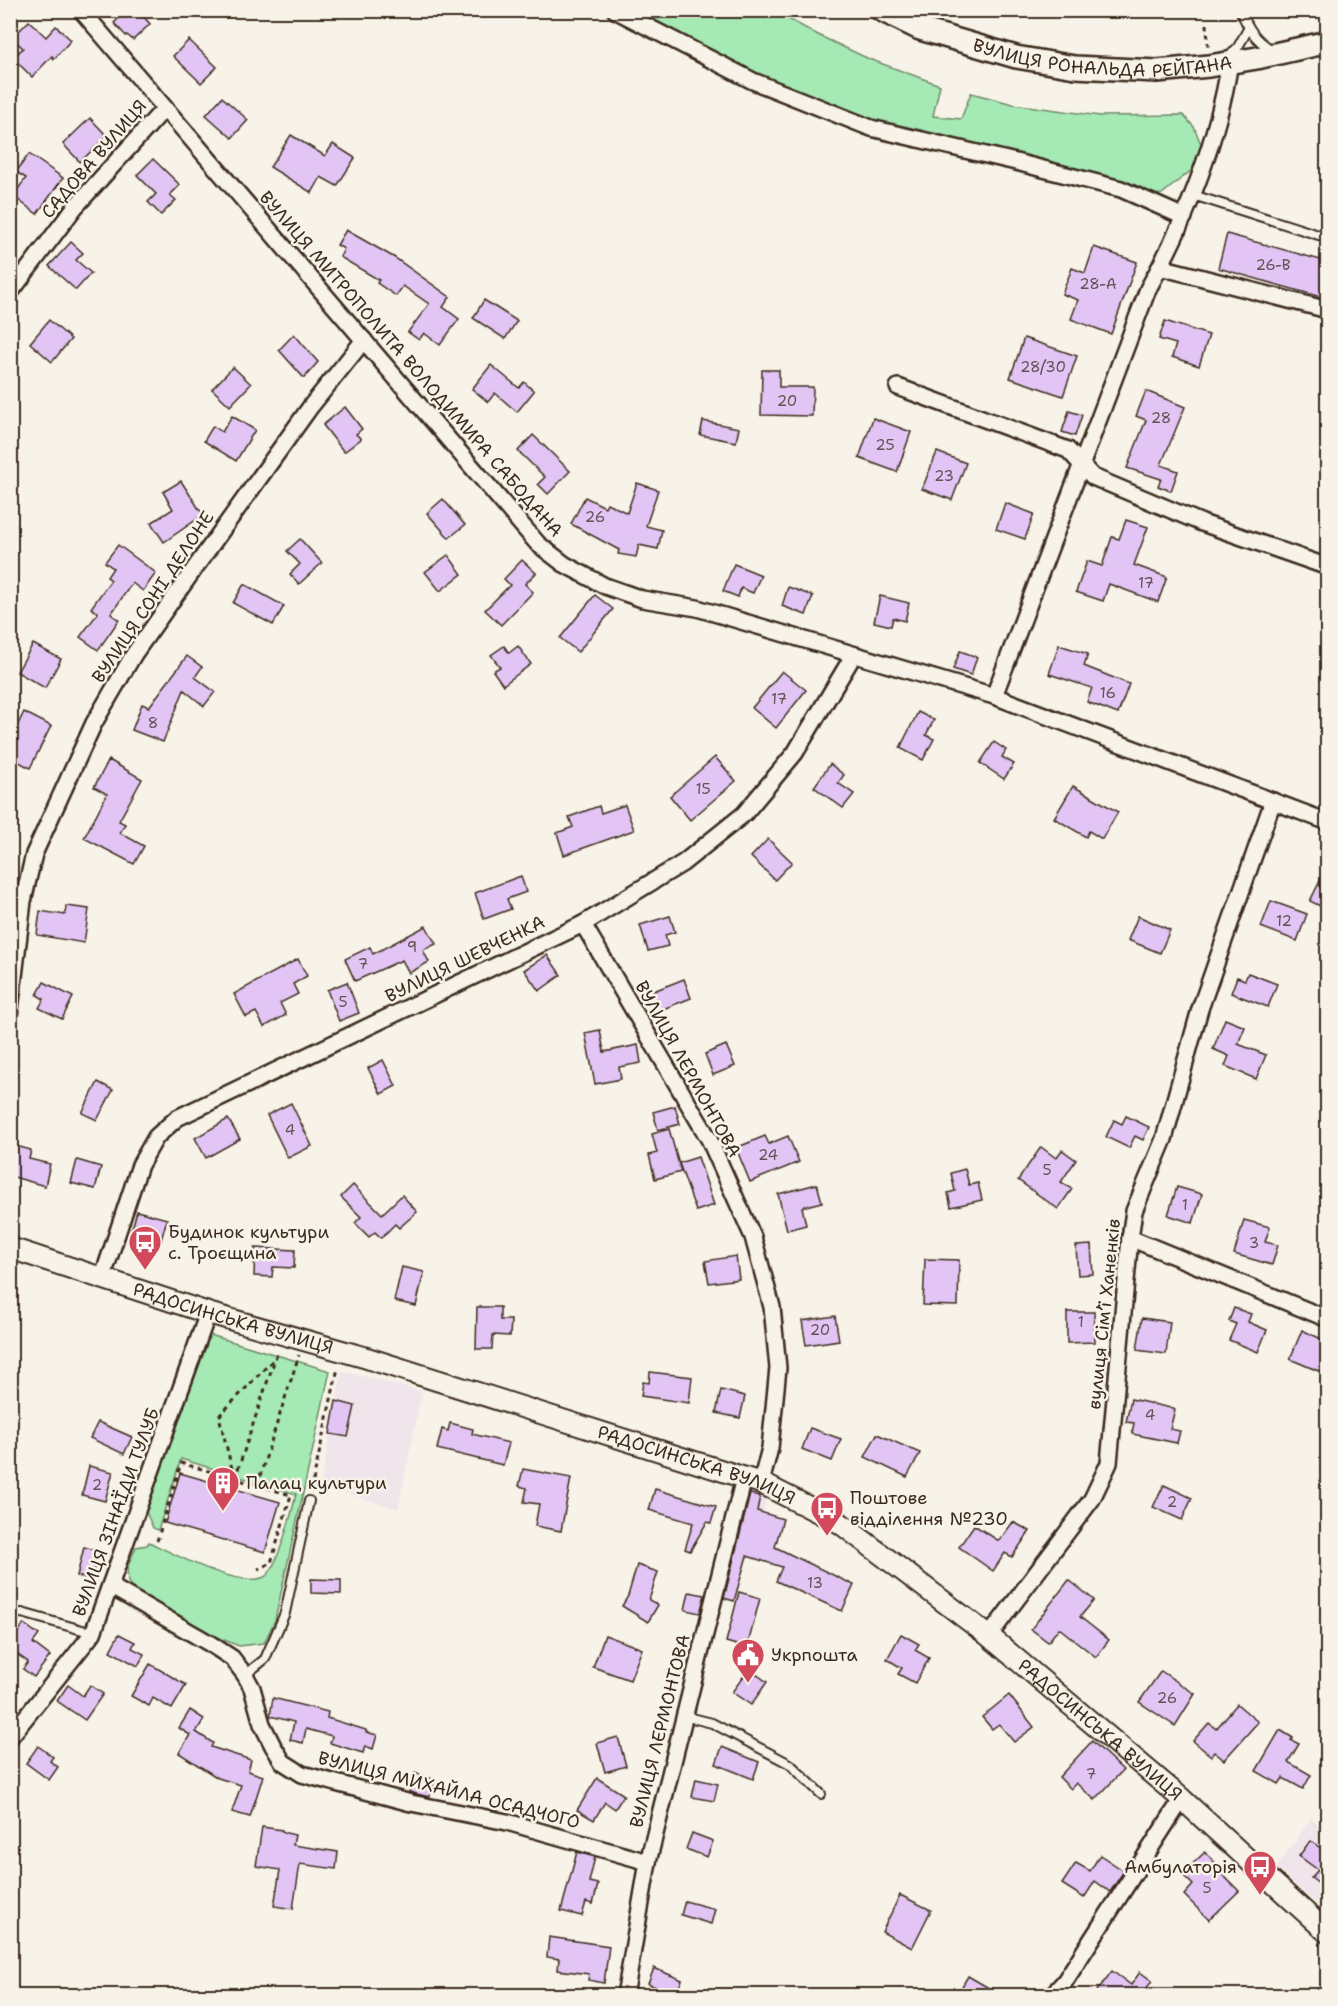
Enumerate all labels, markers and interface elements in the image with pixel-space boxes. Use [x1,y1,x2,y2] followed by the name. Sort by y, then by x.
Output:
[970,33,1234,83] street label: ВУЛИЦЯ РОНАЛЬДА РЕЙГАНА
[36,95,152,223] street label: САДОВА ВУЛИЦЯ
[254,186,568,542] street label: ВУЛИЦЯ МИТРОПОЛИТА ВОЛОДИМИРА САБОДАНА
[1255,255,1291,275] house number: 26-В
[1079,274,1117,294] house number: 28-А
[1020,357,1066,377] house number: 28/30
[777,391,797,411] house number: 20
[1151,408,1171,428] house number: 28
[875,435,895,455] house number: 25
[934,466,954,486] house number: 23
[86,506,220,688] street label: ВУЛИЦЯ СОНІ ДЕЛОНЕ
[585,507,605,527] house number: 26
[1138,573,1154,593] house number: 17
[1100,683,1116,703] house number: 16
[771,689,787,709] house number: 17
[148,713,158,733] house number: 8
[695,779,711,799] house number: 15
[381,910,549,1008] street label: ВУЛИЦЯ ШЕВЧЕНКА
[1276,911,1292,931] house number: 12
[407,937,417,957] house number: 9
[358,954,368,974] house number: 7
[629,976,747,1162] street label: ВУЛИЦЯ ЛЕРМОНТОВА
[338,992,348,1012] house number: 5
[285,1120,295,1140] house number: 4
[758,1145,778,1165] house number: 24
[1042,1160,1052,1180] house number: 5
[1182,1195,1188,1215] house number: 1
[1082,1217,1126,1411] street label: вулиця Сімʼї Ханенків
[168,1220,329,1265] place label: Будинок культури с. Троєщина
[127,1224,163,1271] bus stop icon: Будинок культури с. Троєщина
[1249,1233,1259,1253] house number: 3
[130,1277,336,1360] street label: РАДОСИНСЬКА ВУЛИЦЯ
[1078,1312,1084,1332] house number: 1
[810,1320,830,1340] house number: 20
[67,1404,165,1620] street label: ВУЛИЦЯ ЗІНАЇДИ ТУЛУБ
[1145,1405,1155,1425] house number: 4
[594,1420,799,1510] street label: РАДОСИНСЬКА ВУЛИЦЯ
[205,1465,241,1512] building icon: Палац культури
[246,1471,387,1495] place label: Палац культури
[92,1475,102,1495] house number: 2
[850,1486,1008,1531] place label: Поштове відділення №230
[809,1490,845,1537] bus stop icon: Поштове відділення №230
[1167,1492,1177,1512] house number: 2
[807,1573,823,1593] house number: 13
[624,1632,696,1830] street label: ВУЛИЦЯ ЛЕРМОНТОВА
[730,1637,766,1684] public building icon: Укрпошта
[771,1643,858,1667] place label: Укрпошта
[1013,1654,1187,1806] street label: РАДОСИНСЬКА ВУЛИЦЯ
[1157,1688,1177,1708] house number: 26
[316,1746,582,1834] street label: ВУЛИЦЯ МИХАЙЛА ОСАДЧОГО
[1086,1764,1096,1784] house number: 7
[1242,1849,1278,1896] bus stop icon: Амбулаторія
[1124,1855,1237,1879] place label: Амбулаторія
[1202,1878,1212,1898] house number: 5

